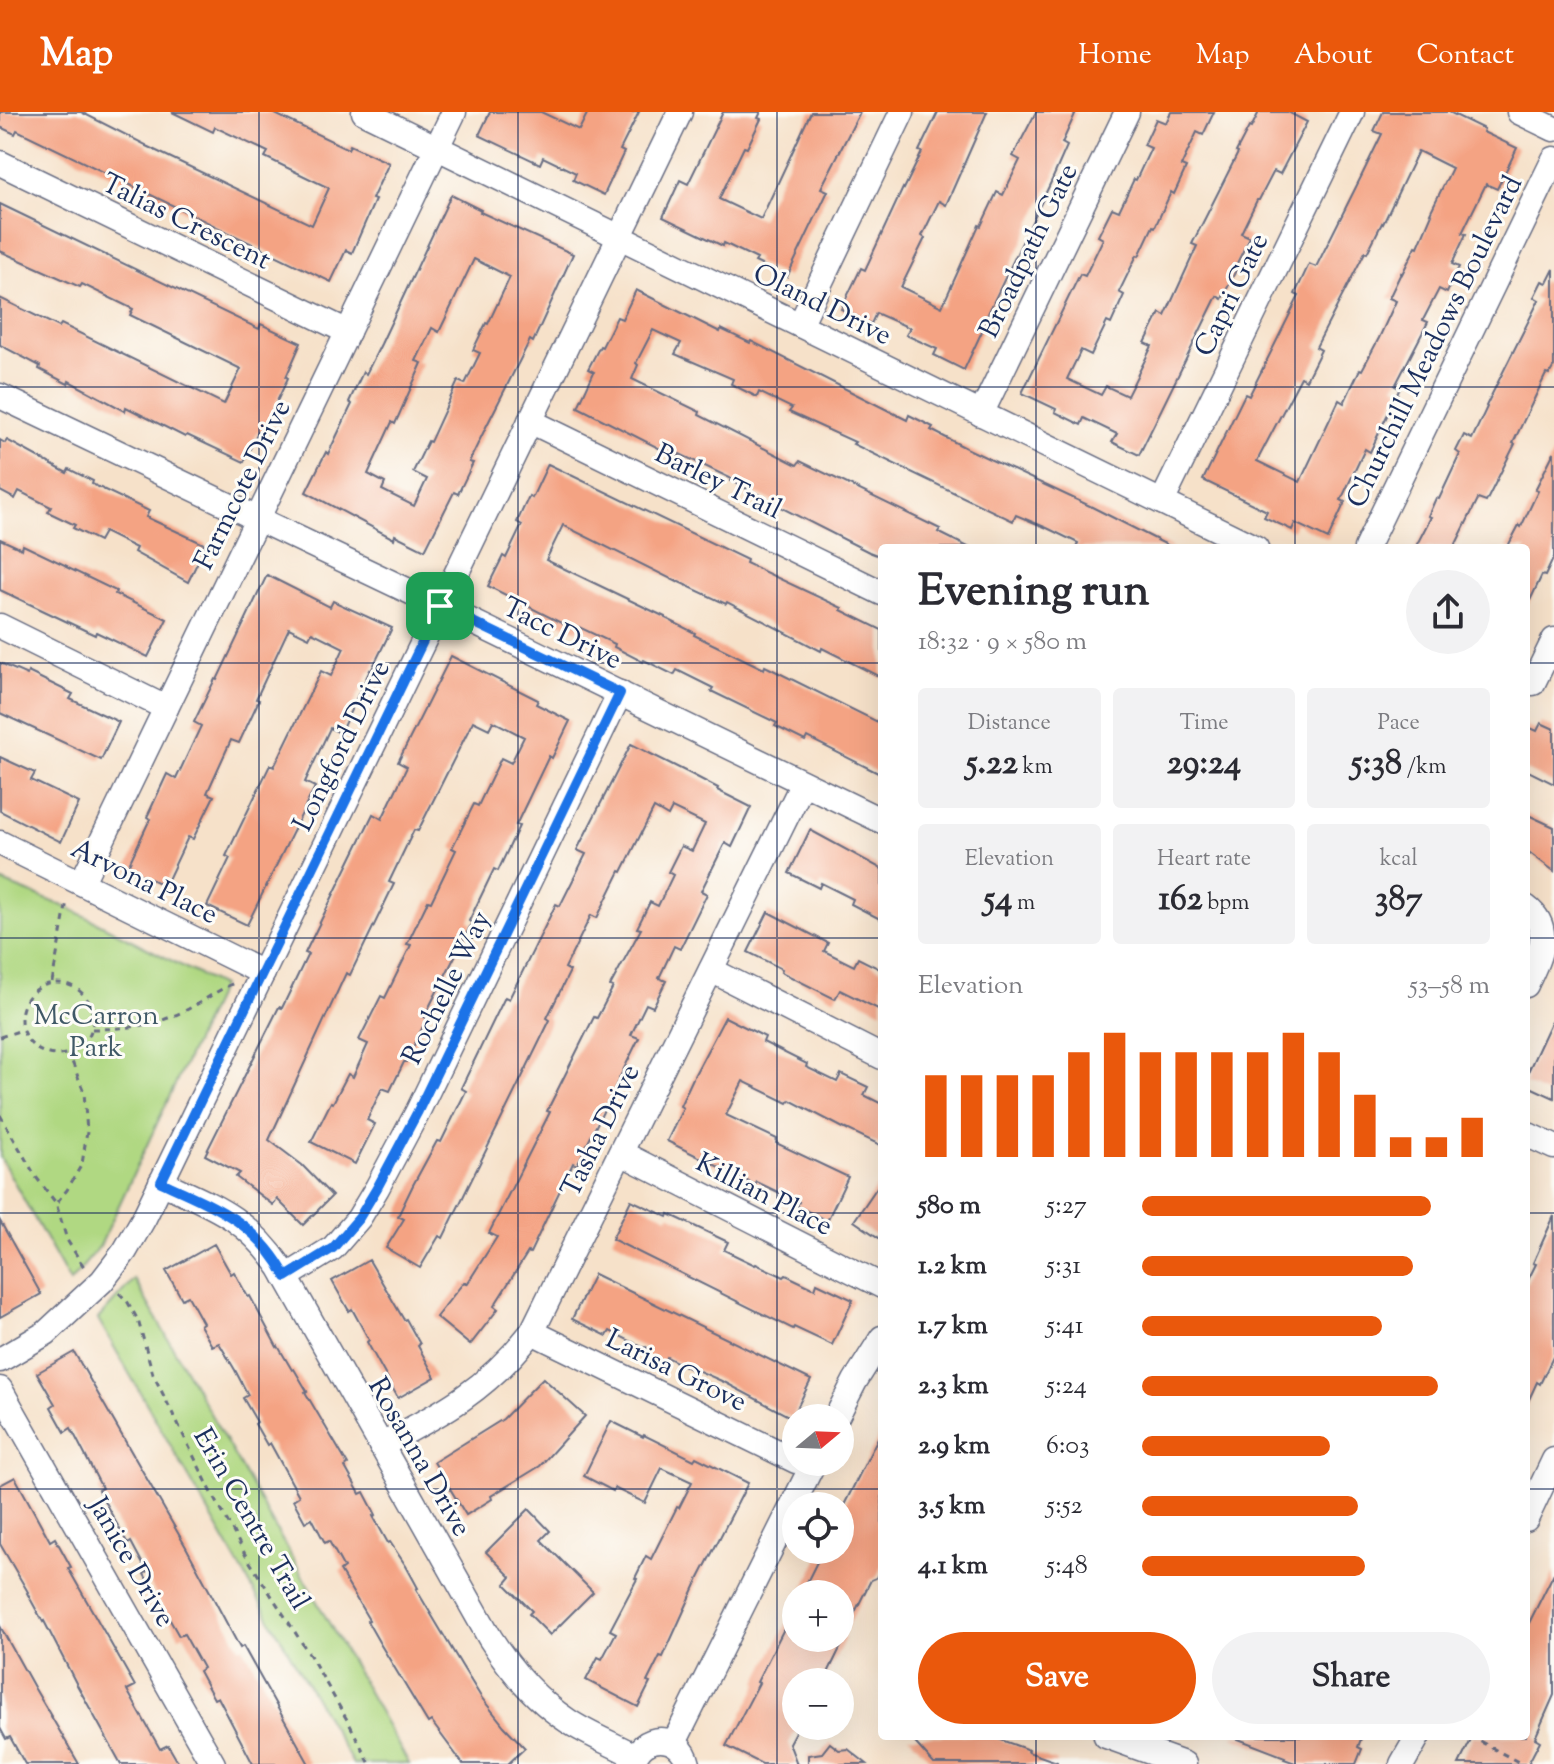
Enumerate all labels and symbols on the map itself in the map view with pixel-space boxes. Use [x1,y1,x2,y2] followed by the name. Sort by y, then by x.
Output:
[970,157,1089,345] street label: Broadpath Gate
[94,164,278,281] street label: Talias Crescent
[1338,169,1534,515] street label: Churchill Meadows Boulevard
[1186,227,1280,364] street label: Capri Gate
[745,255,898,357] street label: Oland Drive
[185,394,302,577] street label: Farmcote Drive
[647,435,788,531] street label: Barley Trail
[406,572,474,640] pin
[495,589,628,681] street label: Tacc Drive
[284,654,401,839] street label: Longford Drive
[63,830,224,936] street label: Arvona Place
[393,905,502,1072] street label: Rochelle Way
[33,997,159,1069] park label: McCarron Park
[552,1058,651,1205] street label: Tasha Drive
[688,1144,839,1247] street label: Killian Place
[598,1320,753,1423] street label: Larisa Grove
[357,1370,480,1545] street label: Rosanna Drive
[782,1404,854,1476] north arrow
[182,1421,319,1618] street label: Erin Centre Trail
[76,1488,184,1635] street label: Janice Drive

